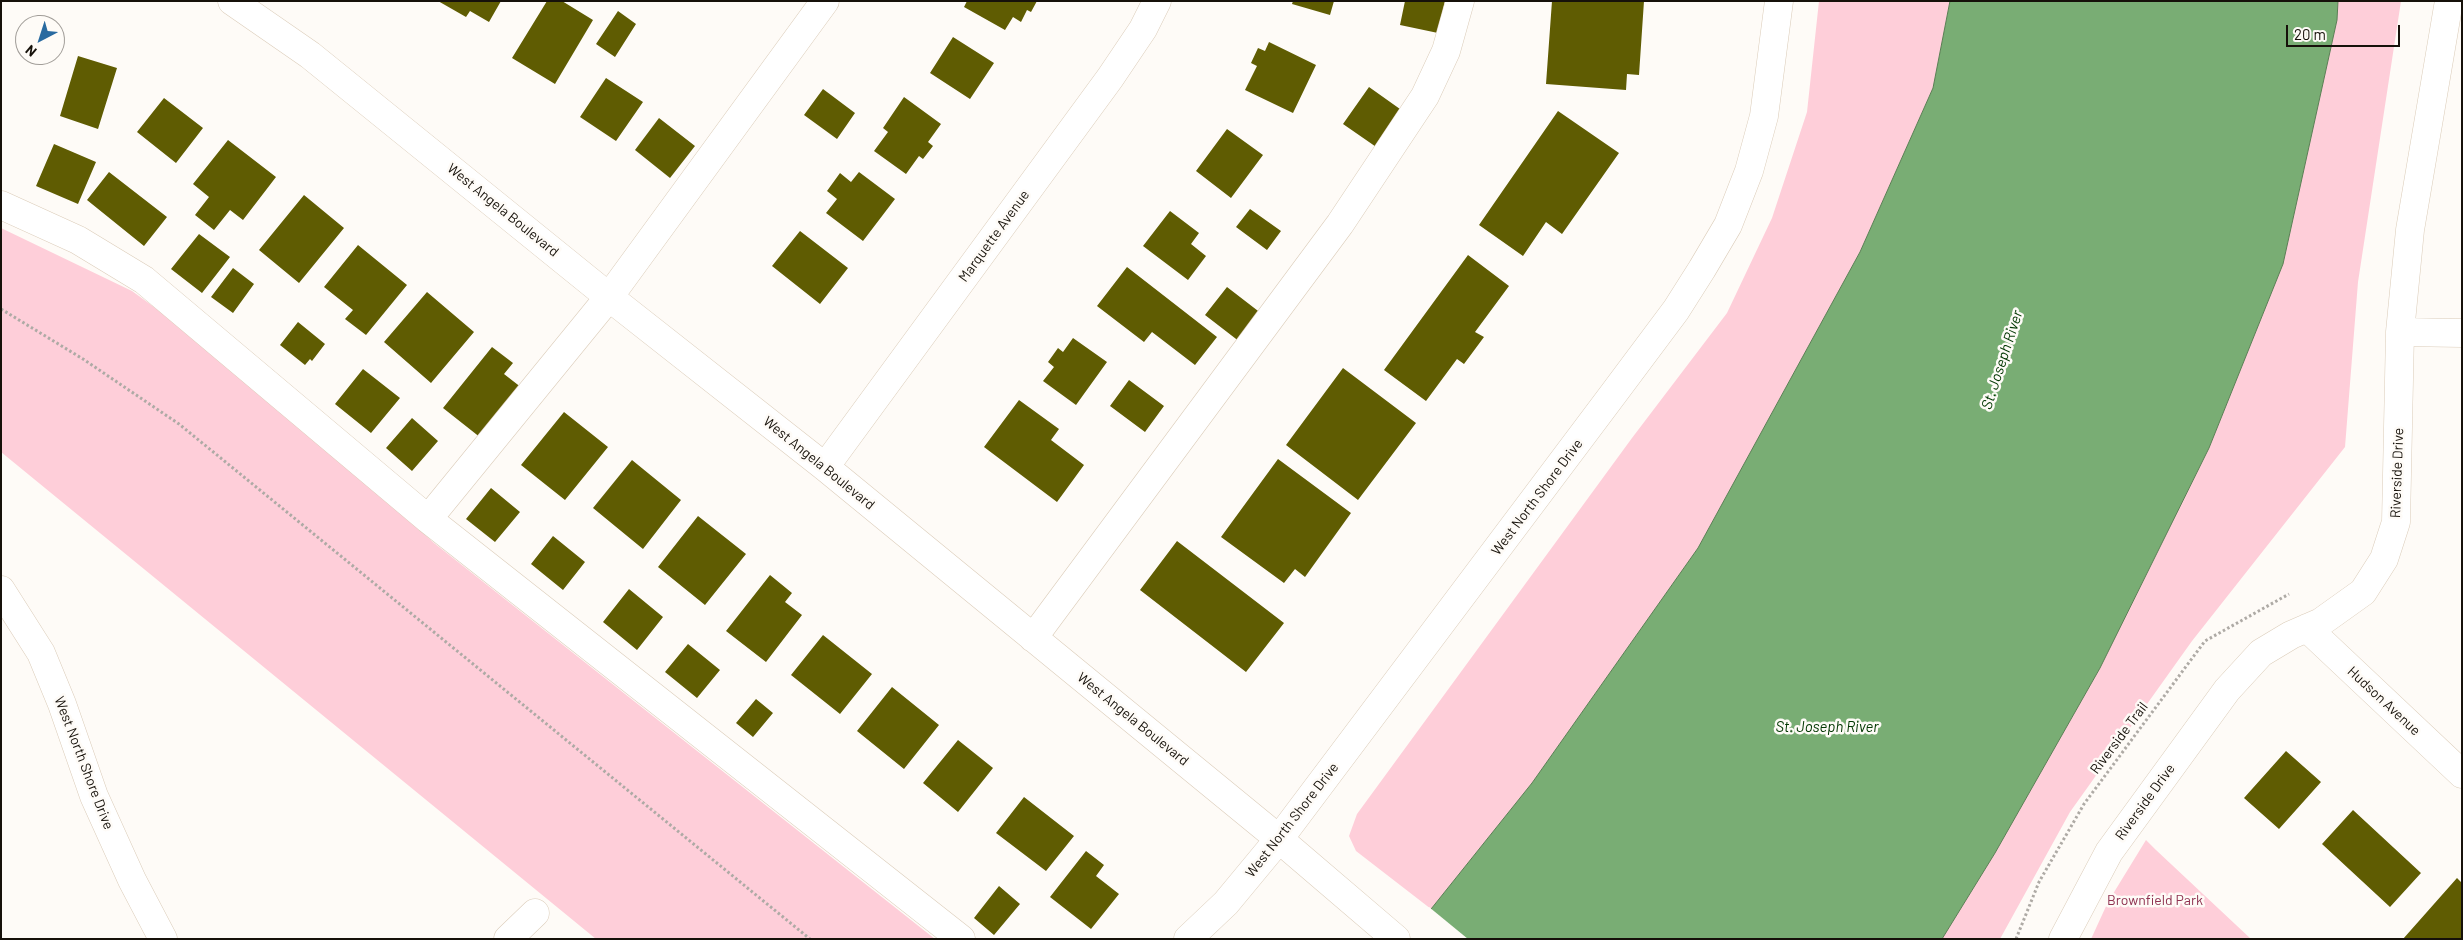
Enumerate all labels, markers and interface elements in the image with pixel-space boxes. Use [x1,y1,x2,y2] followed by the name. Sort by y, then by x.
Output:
[15,15,65,65] north arrow
[2288,15,2402,47] scale bar
[2294,25,2326,43] text: 20 m
[22,42,40,61] text: N
[444,160,562,260] street label: West Angela Boulevard
[955,187,1033,285] street label: Marquette Avenue
[1978,308,2026,412] water label: St. Joseph River
[760,413,878,513] street label: West Angela Boulevard
[2387,428,2407,518] street label: Riverside Drive
[1488,436,1586,558] street label: West North Shore Drive
[2344,663,2424,739] street label: Hudson Avenue
[1074,669,1192,769] street label: West Angela Boulevard
[51,694,117,832] street label: West North Shore Drive
[2087,699,2151,777] street label: Riverside Trail
[1776,718,1878,736] water label: St. Joseph River
[1242,759,1342,881] street label: West North Shore Drive
[2112,760,2178,844] street label: Riverside Drive
[2107,892,2203,908] park label: Brownfield Park

